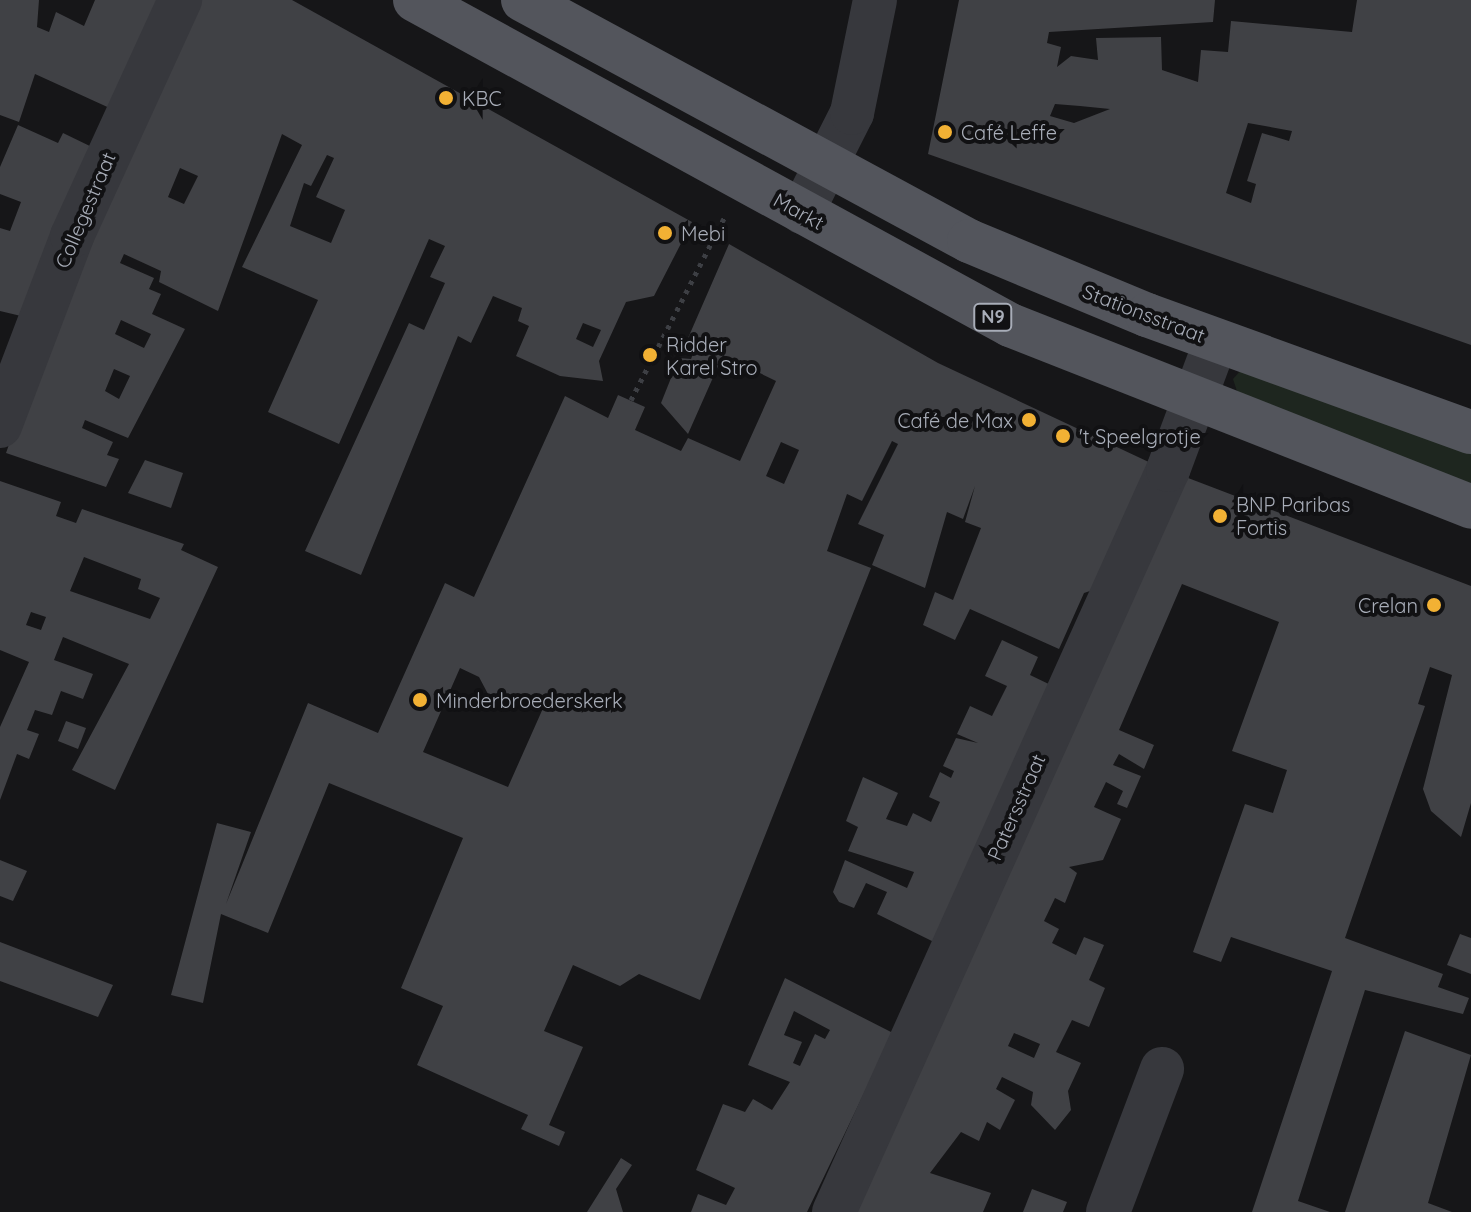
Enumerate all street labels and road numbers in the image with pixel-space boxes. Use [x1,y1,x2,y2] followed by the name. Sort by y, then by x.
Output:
[50,148,120,272] street label: Collegestraat
[770,187,828,235] street label: Markt
[1079,279,1209,347] street label: Stationsstraat
[973,303,1013,331] road number: N9
[982,750,1050,864] street label: Patersstraat

